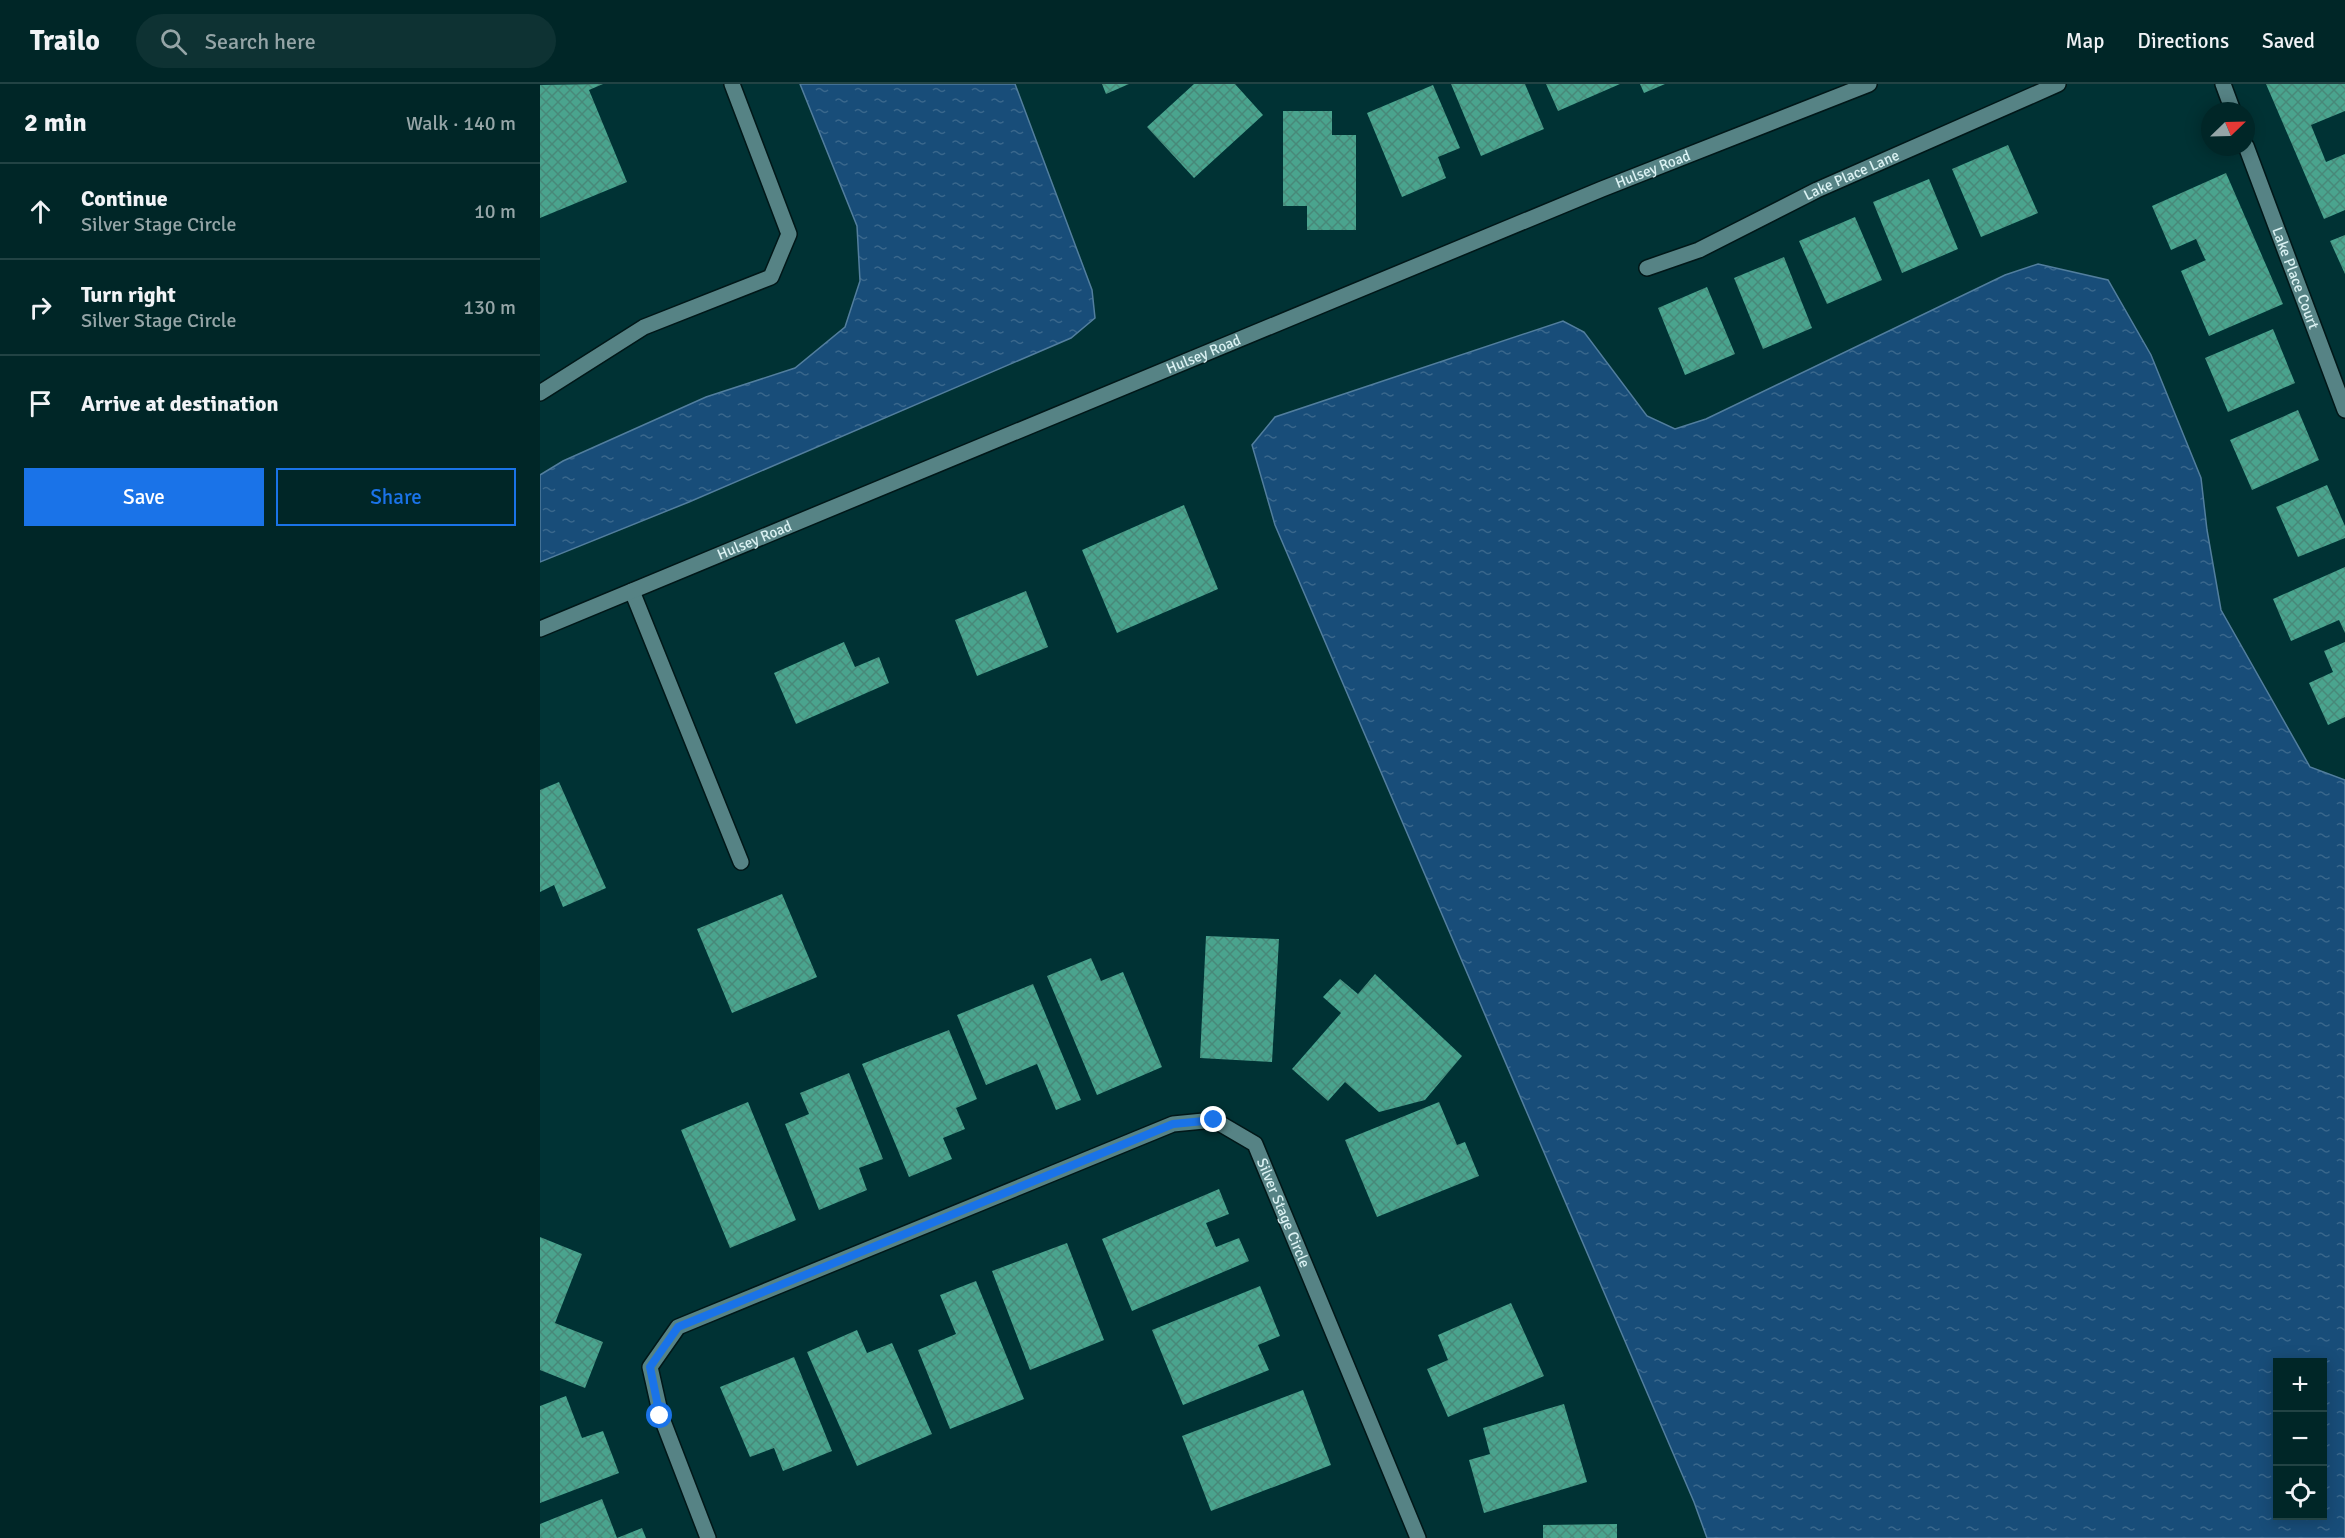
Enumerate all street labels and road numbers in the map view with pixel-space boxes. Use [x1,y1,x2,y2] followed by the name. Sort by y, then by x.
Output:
[1613,146,1693,192] street label: Hulsey Road
[1801,146,1902,204] street label: Lake Place Lane
[2268,224,2323,332] street label: Lake Place Court
[1163,331,1243,378] street label: Hulsey Road
[714,517,794,564] street label: Hulsey Road
[1253,1155,1314,1270] street label: Silver Stage Circle

